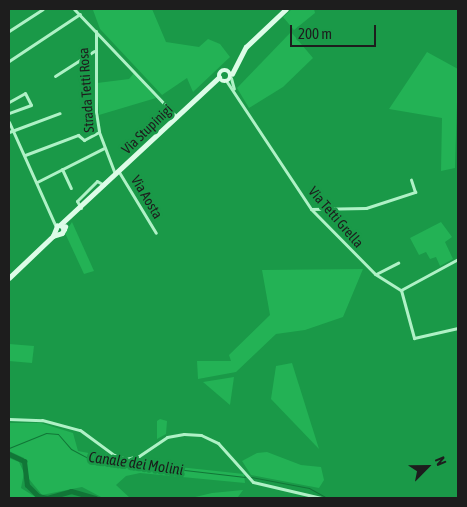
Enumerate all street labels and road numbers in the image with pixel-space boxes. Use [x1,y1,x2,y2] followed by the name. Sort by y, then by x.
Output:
[75,47,97,133] street label: Strada Tetti Rosa
[118,101,176,157] street label: Via Stupinigi
[128,172,166,222] street label: Via Aosta
[305,183,367,251] street label: Via Tetti Grella

